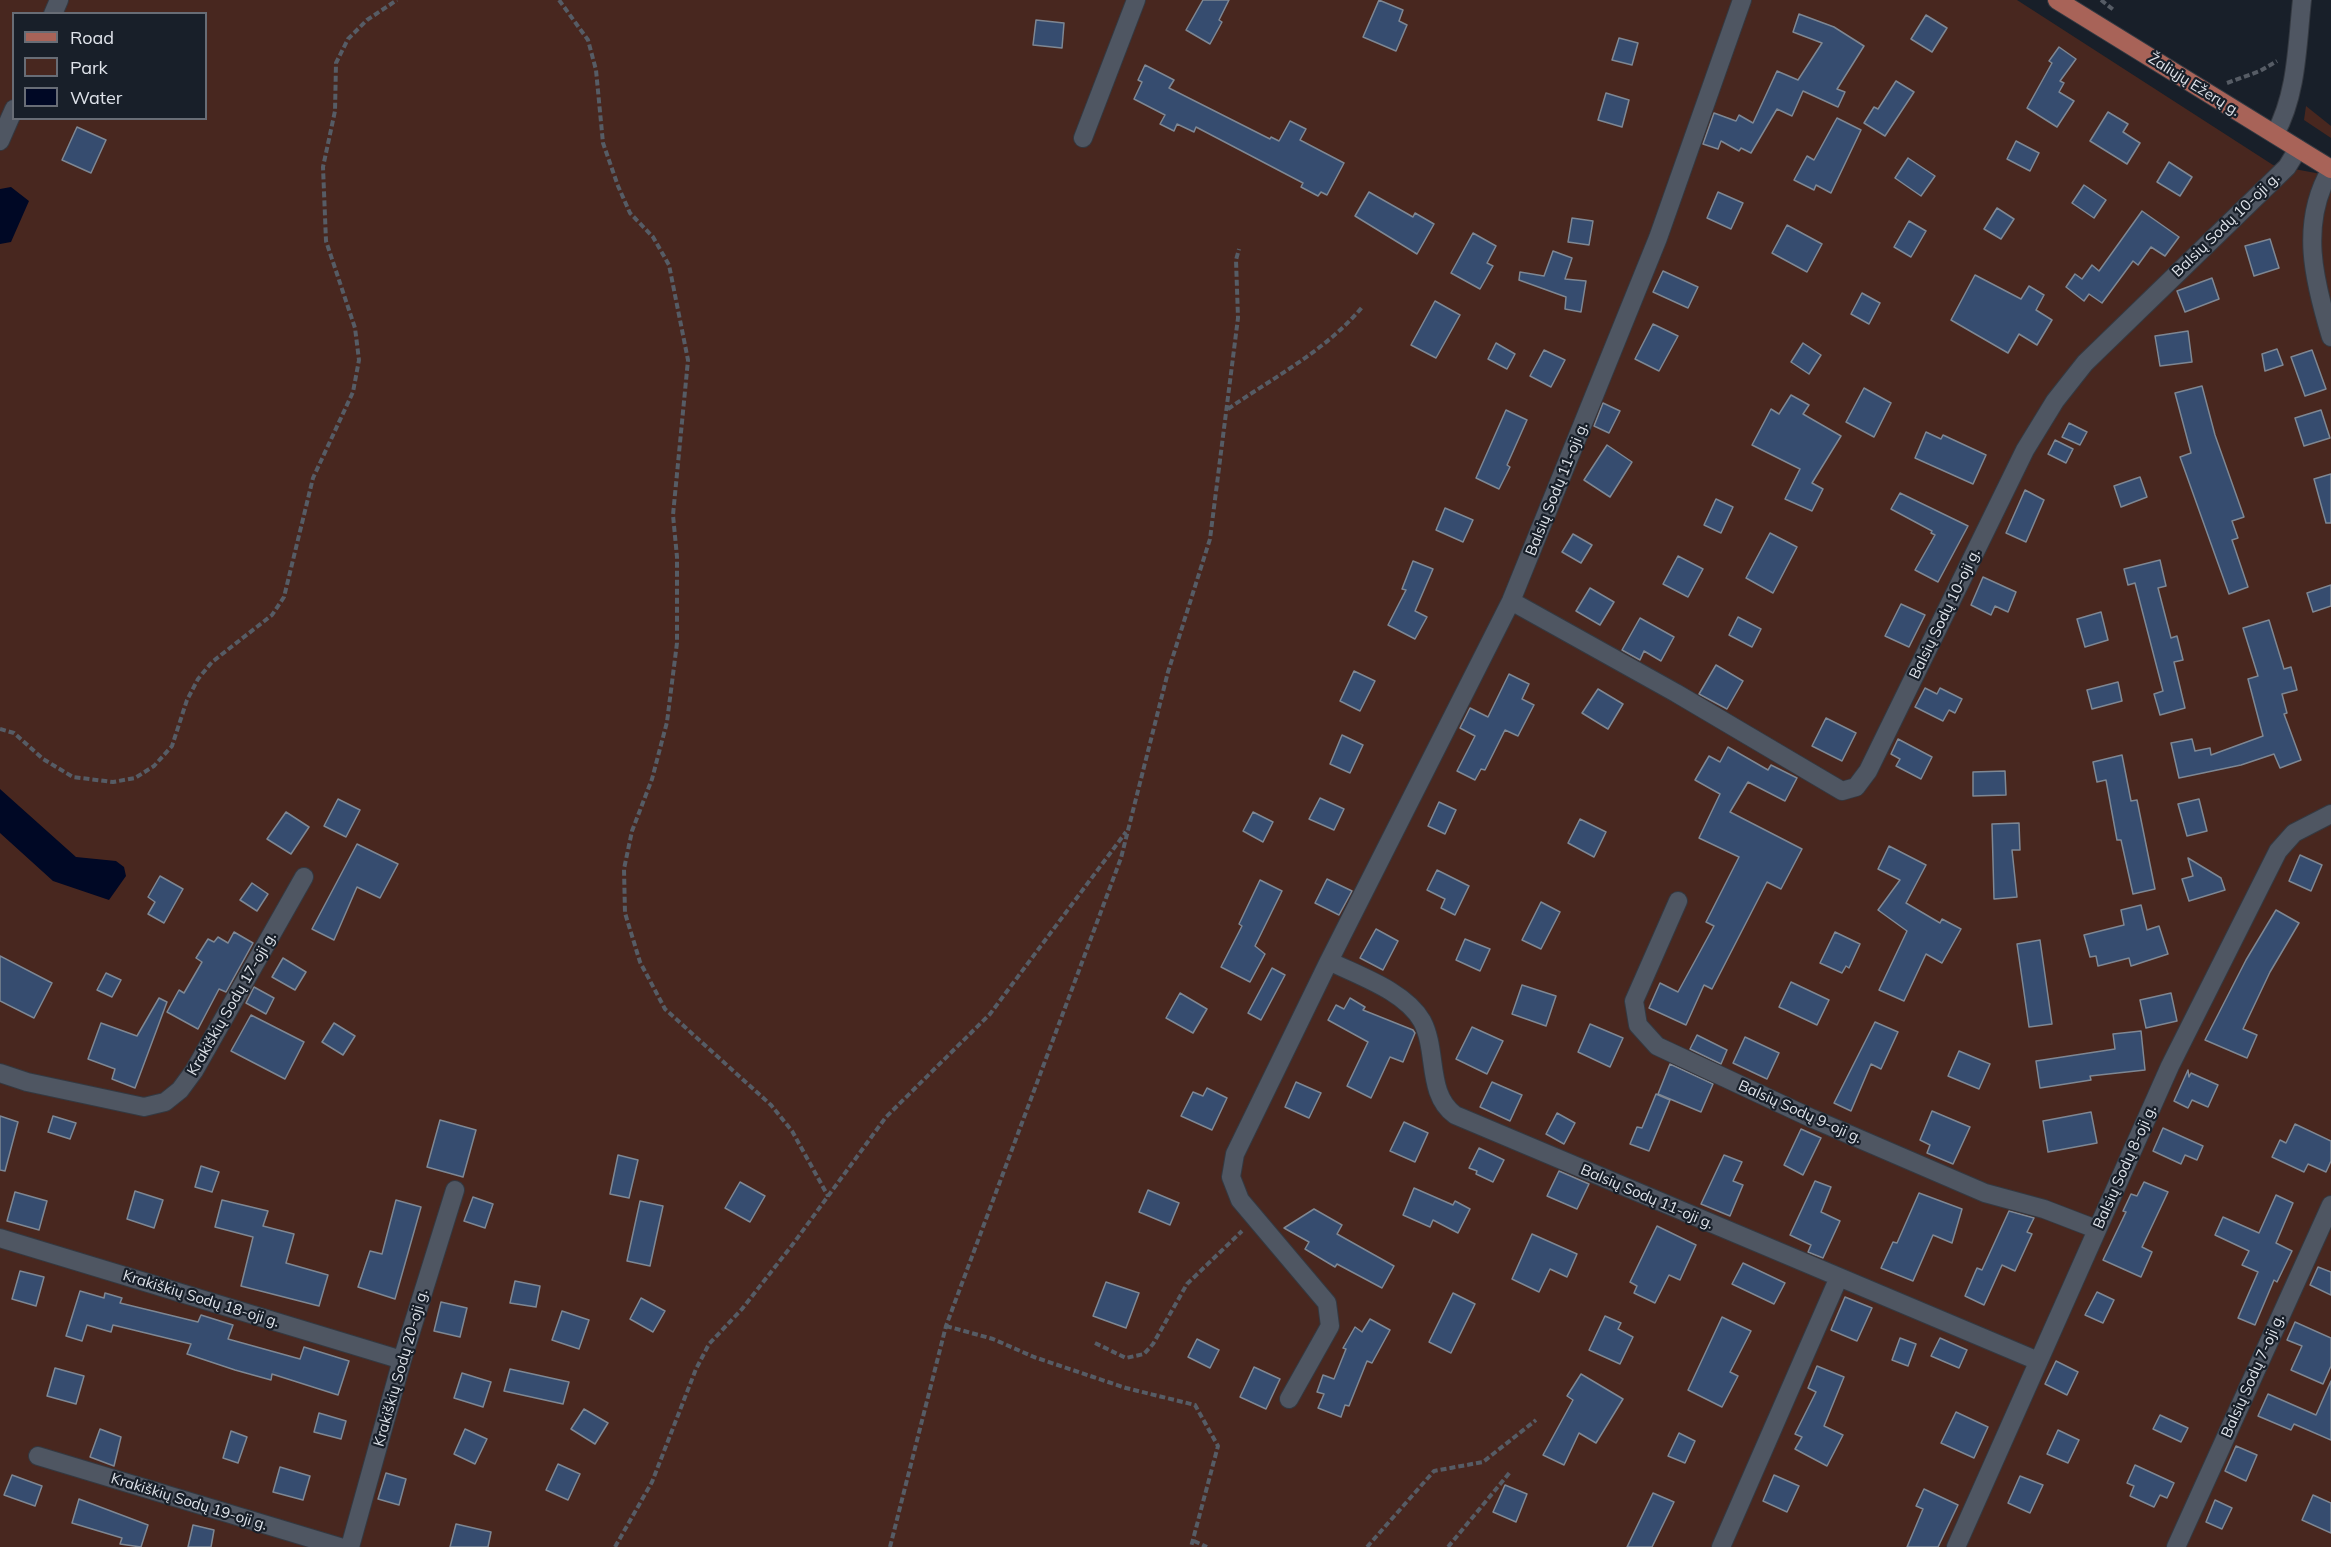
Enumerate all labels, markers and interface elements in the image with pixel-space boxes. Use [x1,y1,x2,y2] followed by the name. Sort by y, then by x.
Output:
[12,12,207,120] legend
[70,26,114,49] text: Road
[2145,50,2243,120] street label: Žaliųjų Ežerų g.
[70,56,108,79] text: Park
[70,86,122,109] text: Water
[2168,169,2284,281] street label: Balsių Sodų 10-oji g.
[1522,420,1592,558] street label: Balsių Sodų 11-oji g.
[1906,546,1984,682] street label: Balsių Sodų 10-oji g.
[184,929,280,1079] street label: Krakiškių Sodų 17-oji g.
[1735,1077,1865,1147] street label: Balsių Sodų 9-oji g.
[2090,1102,2160,1232] street label: Balsių Sodų 8-oji g.
[1578,1161,1716,1233] street label: Balsių Sodų 11-oji g.
[121,1267,281,1331] street label: Krakiškių Sodų 18-oji g.
[370,1287,432,1449] street label: Krakiškių Sodų 20-oji g.
[2218,1311,2288,1441] street label: Balsių Sodų 7-oji g.
[109,1470,269,1534] street label: Krakiškių Sodų 19-oji g.

